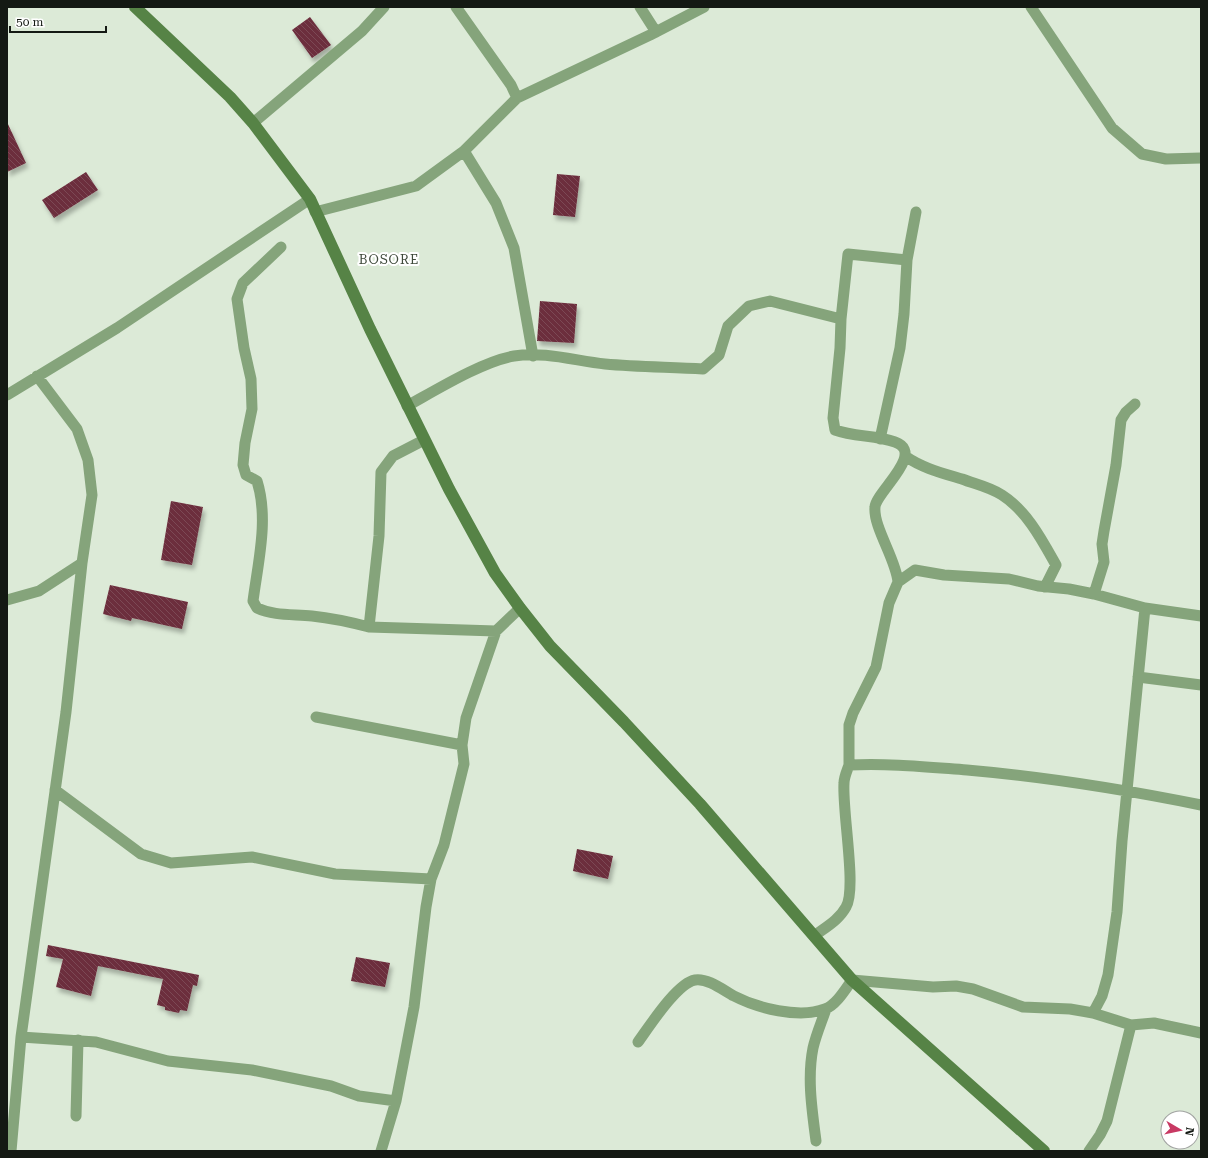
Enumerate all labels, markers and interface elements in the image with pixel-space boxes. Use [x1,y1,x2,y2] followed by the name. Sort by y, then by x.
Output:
[10,8,106,34] scale bar
[16,15,43,29] text: 50 m
[359,252,419,267] district label: BOSORE
[1160,1110,1200,1150] north arrow
[1182,1126,1196,1137] text: N

